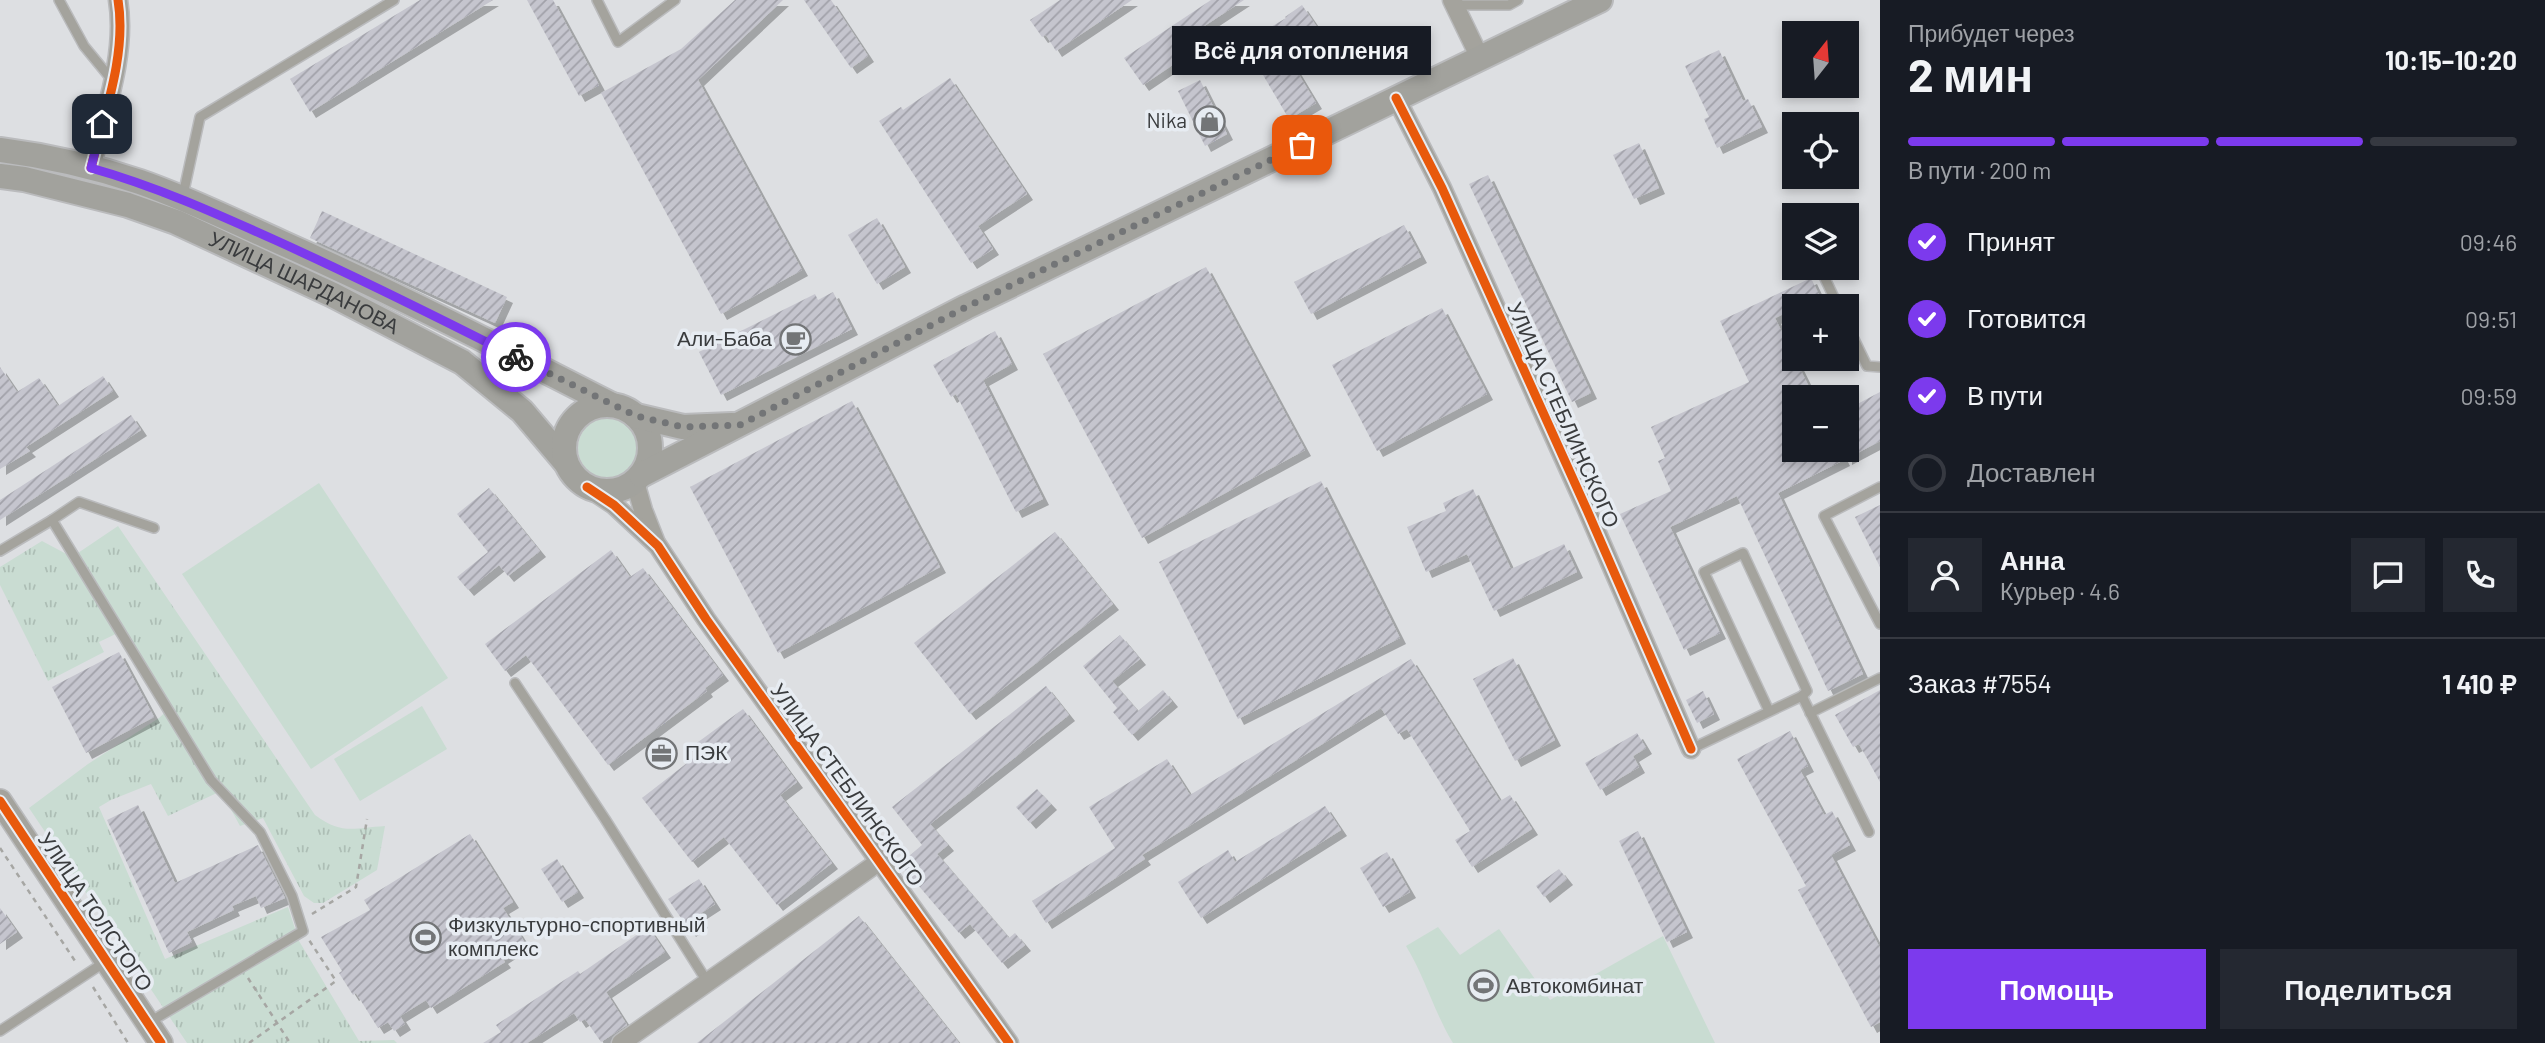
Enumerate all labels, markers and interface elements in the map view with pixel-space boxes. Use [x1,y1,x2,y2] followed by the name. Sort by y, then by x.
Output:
[1908,19,2075,47] text: Прибудет через
[1782,21,1858,98] north arrow
[1782,21,1859,462] map controls
[1172,26,1432,75] callout: Всё для отопления
[1194,36,1409,64] text: Всё для отопления
[2385,44,2517,75] text: 10:15–10:20
[1908,46,2033,101] text: 2 мин
[72,94,132,154] pin
[1193,104,1227,138] shop icon: Nika
[83,105,121,143] icon: home
[1146,107,1187,132] place label: Nika
[1782,112,1859,189] button: locate
[1272,115,1332,175] pin
[1283,126,1321,164] icon: bag
[1908,156,2051,184] text: В пути · 200 m
[1782,203,1859,280] button: layers
[1908,223,1946,261] icon: check
[205,225,404,338] street label: УЛИЦА ШАРДАНОВА
[1967,225,2055,256] text: Принят
[2460,228,2517,256] text: 09:46
[1782,294,1859,371] button: +
[1503,298,1625,531] street label: УЛИЦА СТЕБЛИНСКОГО
[1908,300,1946,338] icon: check
[1967,302,2086,333] text: Готовится
[2465,305,2517,333] text: 09:51
[481,322,551,392] courier
[778,322,812,356] cafe icon: Али-Баба
[677,325,772,350] place label: Али-Баба
[497,338,535,376] icon: bike
[1908,377,1946,415] icon: check
[1967,379,2043,410] text: В пути
[2460,382,2517,410] text: 09:59
[1782,385,1859,462] button: −
[1967,456,2096,487] text: Доставлен
[1908,538,1982,612] button: person
[2351,538,2425,612] button: chat
[2443,538,2517,612] button: phone
[2000,544,2065,575] text: Анна
[2000,577,2120,605] text: Курьер · 4.6
[1908,667,2052,698] text: Заказ #7554
[2442,668,2517,699] text: 1 410 ₽
[766,678,930,890] street label: УЛИЦА СТЕБЛИНСКОГО
[645,736,679,770] office icon: ПЭК
[685,739,728,764] place label: ПЭК
[34,827,159,995] street label: УЛИЦА ТОЛСТОГО
[448,911,705,960] place label: Физкультурно-спортивный комплекс
[408,920,442,954] sports icon: Физкультурно-спортивный комплекс
[1908,949,2206,1029] button: Помощь
[2220,949,2517,1029] button: Поделиться
[1466,969,1500,1003] sports icon: Автокомбинат
[1506,972,1644,997] place label: Автокомбинат

